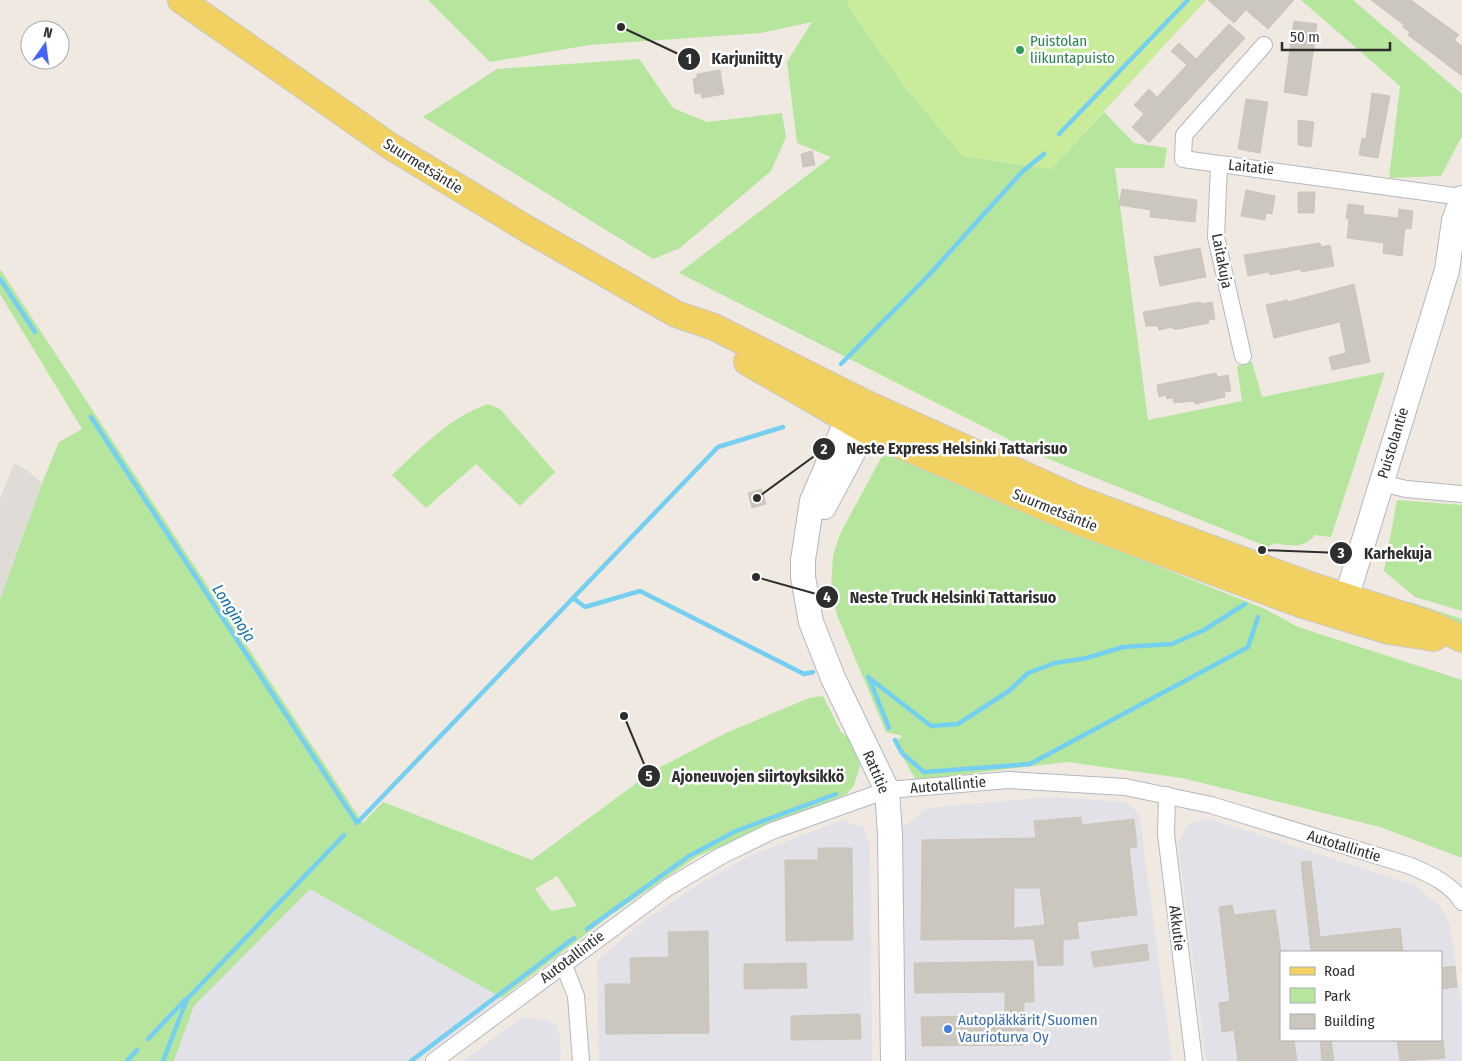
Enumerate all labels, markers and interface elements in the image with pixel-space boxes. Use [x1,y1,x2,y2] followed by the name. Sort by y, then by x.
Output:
[20,20,70,70] north arrow
[1282,20,1390,52] scale bar
[42,24,54,42] text: N
[1290,28,1320,46] text: 50 m
[1030,32,1115,67] place label: Puistolan liikuntapuisto
[676,43,792,74] callout: Karjuniitty
[1014,44,1026,56] marker: Puistolan liikuntapuisto
[712,49,783,68] text: Karjuniitty
[686,50,692,68] text: 1
[380,135,466,197] street label: Suurmetsäntie
[1227,156,1275,178] street label: Laitatie
[1208,232,1236,290] street label: Laitakuja
[1374,405,1412,481] street label: Puistolantie
[811,433,1077,464] callout: Neste Express Helsinki Tattarisuo
[846,439,1068,458] text: Neste Express Helsinki Tattarisuo
[820,440,828,458] text: 2
[1010,485,1100,535] street label: Suurmetsäntie
[1329,537,1442,568] callout: Karhekuja
[1336,544,1345,562] text: 3
[1364,544,1432,563] text: Karhekuja
[208,581,260,645] water label: Longinoja
[814,581,1066,612] callout: Neste Truck Helsinki Tattarisuo
[823,588,831,606] text: 4
[850,588,1057,607] text: Neste Truck Helsinki Tattarisuo
[859,748,893,796] street label: Rattitie
[637,761,854,792] callout: Ajoneuvojen siirtoyksikkö
[645,767,653,785] text: 5
[671,767,845,786] text: Ajoneuvojen siirtoyksikkö
[909,773,987,797] street label: Autotallintie
[1305,826,1383,866] street label: Autotallintie
[1165,904,1189,952] street label: Akkutie
[536,927,608,987] street label: Autotallintie
[1280,951,1442,1041] legend
[1324,962,1355,980] text: Road
[1324,987,1351,1005] text: Park
[958,1011,1098,1046] place label: Autopläkkärit/Suomen Vaurioturva Oy
[1324,1012,1375,1030] text: Building
[942,1023,954,1035] marker: Autopläkkärit/Suomen Vaurioturva Oy

